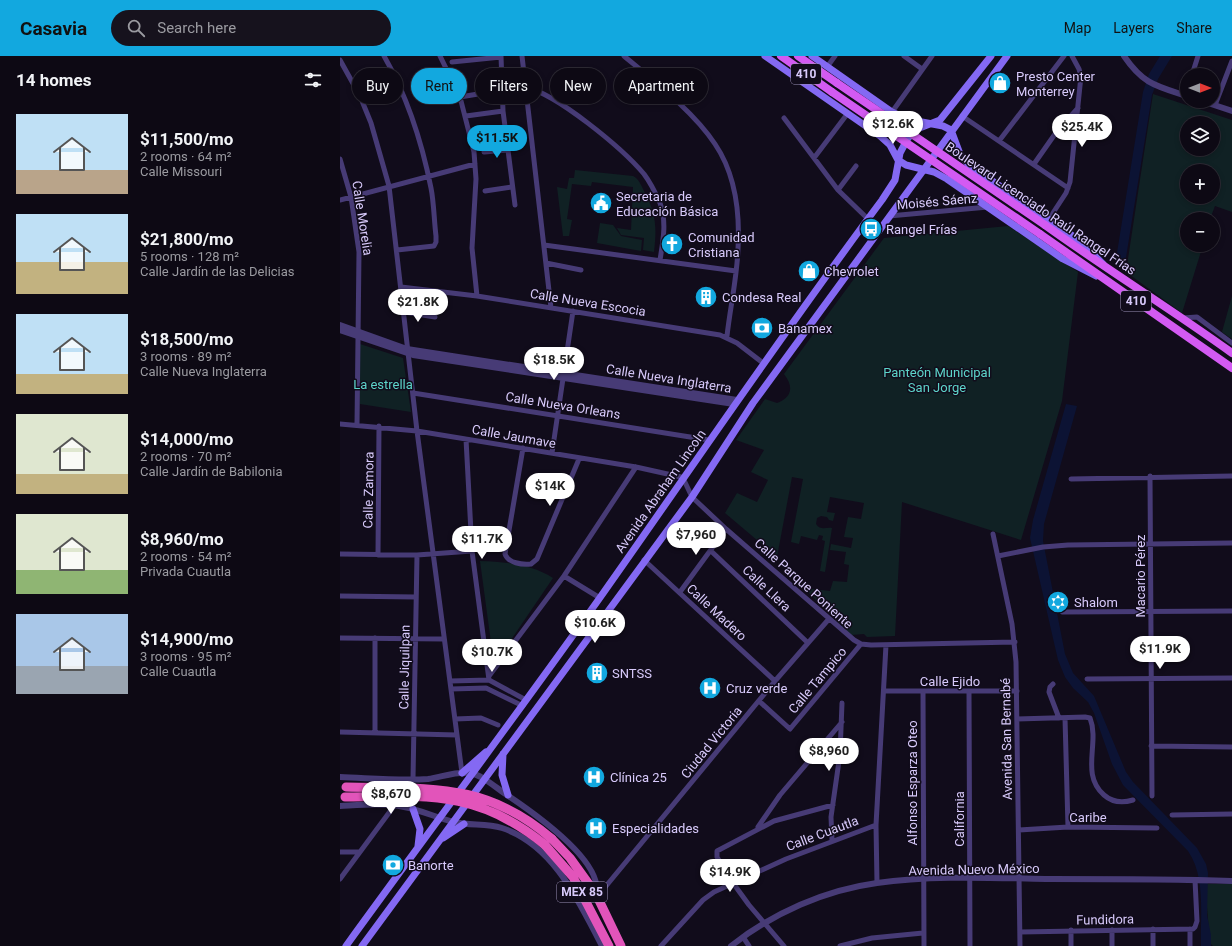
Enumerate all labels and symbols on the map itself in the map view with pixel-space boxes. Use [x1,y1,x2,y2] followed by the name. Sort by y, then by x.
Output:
[791,64,821,84] road number: 410
[1180,68,1220,108] north arrow
[1016,69,1096,99] place label: Presto Center Monterrey
[987,70,1013,96] shop icon: Presto Center Monterrey
[860,111,926,145] pin: $12.6K
[1049,114,1115,148] pin: $25.4K
[464,125,530,159] pin: $11.5K
[943,139,1139,278] street label: Boulevard Licenciado Raúl Rangel Frías
[349,180,376,256] street label: Calle Morelia
[616,189,718,219] place label: Secretaria de Educación Básica
[588,190,614,216] public building icon: Secretaria de Educación Básica
[896,190,978,212] street label: Moisés Sáenz
[858,216,884,242] bus stop icon: Rangel Frías
[886,222,958,237] place label: Rangel Frías
[688,230,755,260] place label: Comunidad Cristiana
[659,231,685,257] church icon: Comunidad Cristiana
[796,258,822,284] shop icon: Chevrolet
[824,264,879,279] place label: Chevrolet
[693,284,719,310] building icon: Condesa Real
[529,286,647,319] street label: Calle Nueva Escocia
[385,289,451,323] pin: $21.8K
[722,290,801,305] place label: Condesa Real
[1121,291,1151,311] road number: 410
[749,315,775,341] bank icon: Banamex
[778,321,833,336] place label: Banamex
[521,347,587,381] pin: $18.5K
[605,361,733,396] street label: Calle Nueva Inglaterra
[883,365,991,395] park label: Panteón Municipal San Jorge
[353,377,413,392] park label: La estrella
[504,389,622,422] street label: Calle Nueva Orleans
[471,422,557,451] street label: Calle Jaumave
[612,427,709,556] street label: Avenida Abraham Lincoln
[360,451,377,529] street label: Calle Zamora
[526,473,574,507] pin: $14K
[663,522,729,556] pin: $7,960
[449,526,515,560] pin: $11.7K
[1133,534,1148,618] street label: Macario Pérez
[751,535,856,632] street label: Calle Parque Poniente
[740,562,794,614] street label: Calle Llera
[684,581,750,644] street label: Calle Madero
[1045,589,1071,615] synagogue icon: Shalom
[1074,595,1118,610] place label: Shalom
[562,610,628,644] pin: $10.6K
[396,625,413,710] street label: Calle Jiquilpan
[1127,636,1193,670] pin: $11.9K
[459,639,525,673] pin: $10.7K
[785,644,849,717] street label: Calle Tampico
[584,660,610,686] building icon: SNTSS
[612,666,652,681] place label: SNTSS
[920,674,980,689] street label: Calle Ejido
[697,675,723,701] hospital icon: Cruz verde
[998,678,1015,800] street label: Avenida San Bernabé
[726,681,787,696] place label: Cruz verde
[678,703,745,781] street label: Ciudad Victoria
[905,720,920,846] street label: Alfonso Esparza Oteo
[796,738,862,772] pin: $8,960
[581,764,607,790] hospital icon: Clínica 25
[610,770,667,785] place label: Clínica 25
[358,781,424,815] pin: $8,670
[952,791,967,847] street label: California
[1069,810,1107,825] street label: Caribe
[784,813,860,854] street label: Calle Cuautla
[583,815,609,841] hospital icon: Especialidades
[612,821,699,836] place label: Especialidades
[380,852,406,878] bank icon: Banorte
[408,858,454,873] place label: Banorte
[697,859,763,893] pin: $14.9K
[908,861,1040,878] street label: Avenida Nuevo México
[557,882,607,902] road number: MEX 85
[1076,911,1134,928] street label: Fundidora

